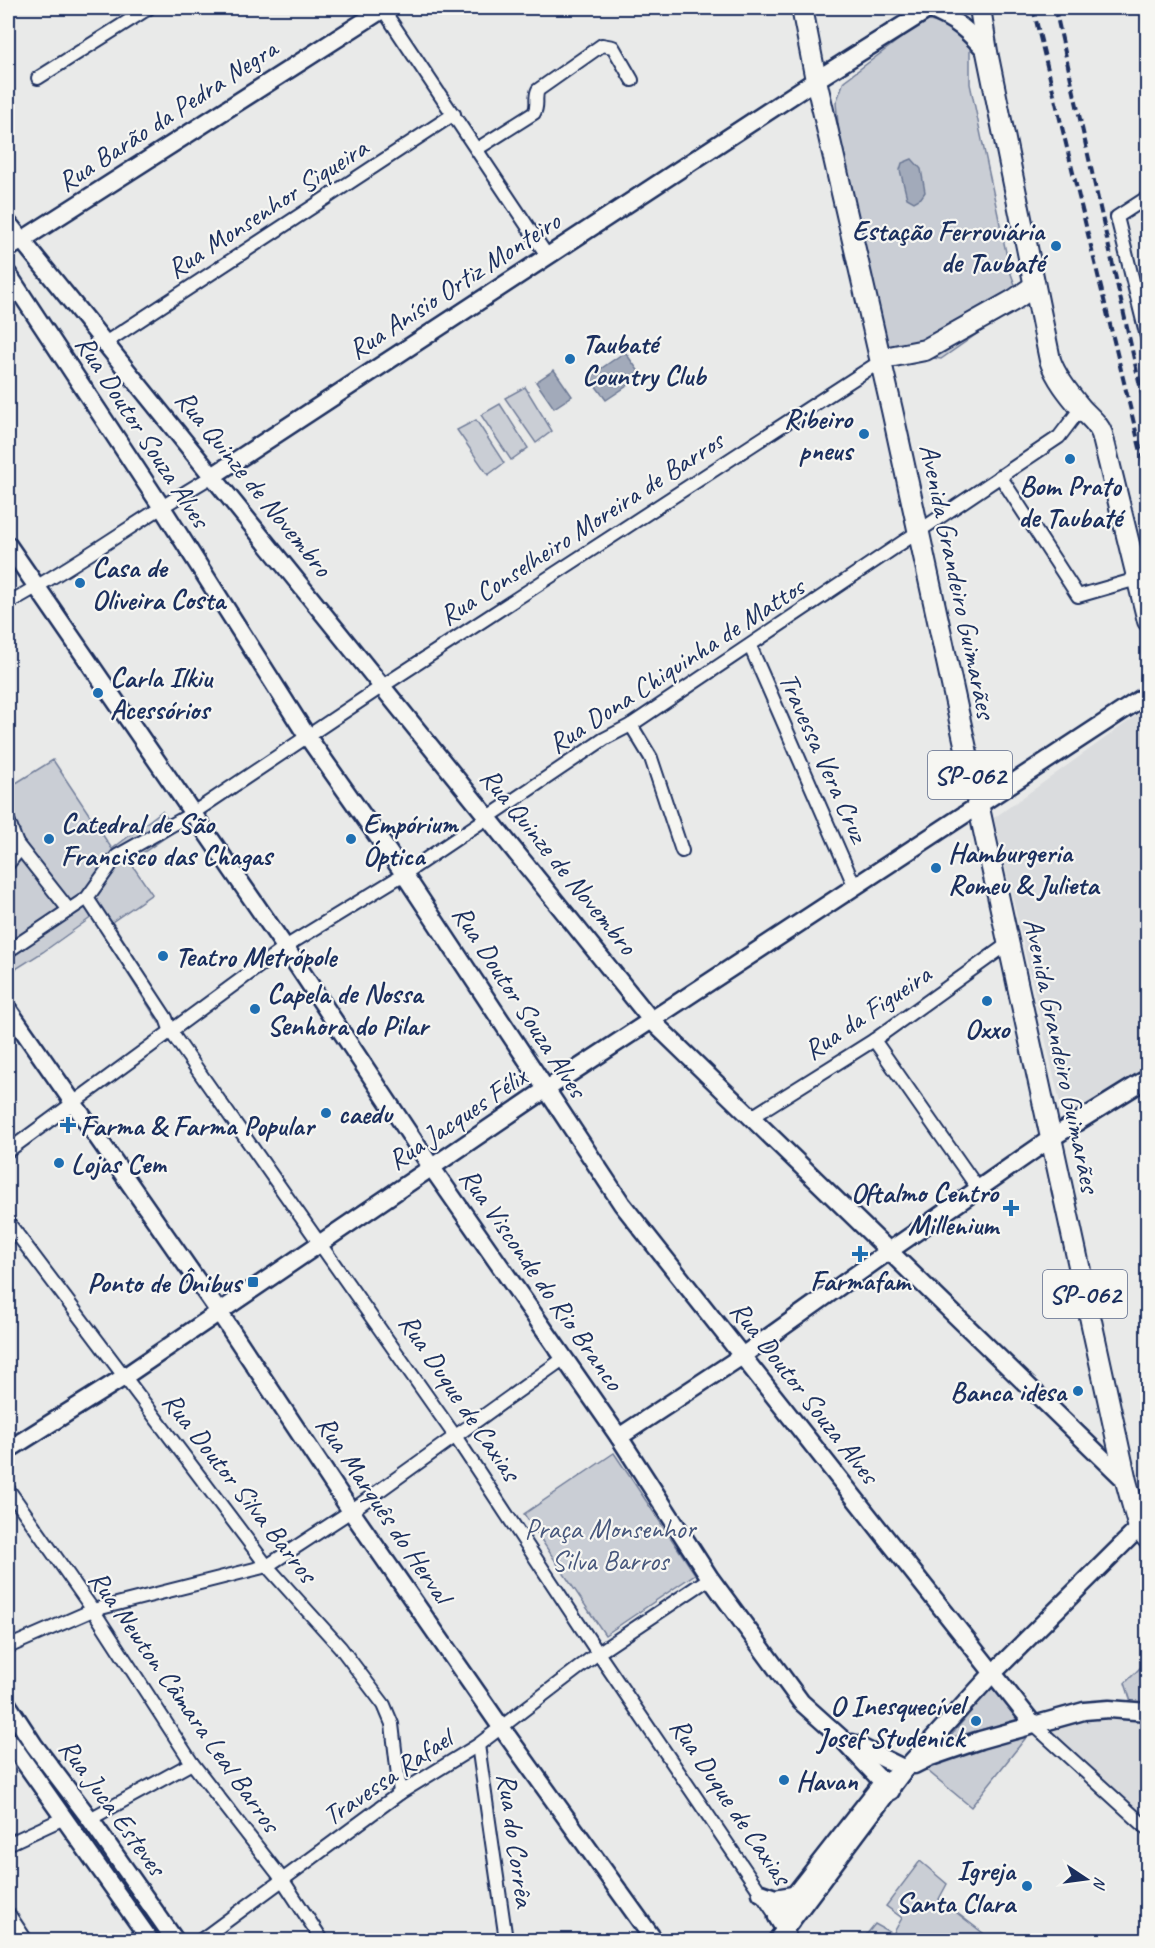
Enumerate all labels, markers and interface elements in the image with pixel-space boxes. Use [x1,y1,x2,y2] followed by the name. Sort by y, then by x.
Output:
[51,30,286,199] street label: Rua Barão da Pedra Negra
[160,129,375,286] street label: Rua Monsenhor Siqueira
[341,202,568,367] street label: Rua Anísio Ortiz Monteiro
[852,213,1049,280] place label: Estação Ferroviária de Taubaté
[1049,239,1063,253] marker: Estação Ferroviária de Taubaté
[582,326,708,393] place label: Taubaté Country Club
[68,328,220,536] street label: Rua Doutor Souza Alves
[563,352,577,366] marker: Taubaté Country Club
[168,382,341,585] street label: Rua Quinze de Novembro
[784,401,855,468] place label: Ribeiro pneus
[432,422,732,633] street label: Rua Conselheiro Moreira de Barros
[857,427,871,441] marker: Ribeiro pneus
[912,441,1005,724] street label: Avenida Grandeiro Guimarães
[1063,452,1077,466] marker: Bom Prato de Taubaté
[1018,468,1126,535] place label: Bom Prato de Taubaté
[92,550,227,617] place label: Casa de Oliveira Costa
[541,568,813,761] street label: Rua Dona Chiquinha de Mattos
[73,576,87,590] marker: Casa de Oliveira Costa
[110,660,215,727] place label: Carla Ilkiu Acessórios
[771,667,878,850] street label: Travessa Vera Cruz
[91,686,105,700] marker: Carla Ilkiu Acessórios
[928,751,1012,799] road number: SP-062
[473,760,646,963] street label: Rua Quinze de Novembro
[61,806,275,873] place label: Catedral de São Francisco das Chagas
[363,806,459,873] place label: Empórium Óptica
[42,832,56,846] marker: Catedral de São Francisco das Chagas
[344,832,358,846] marker: Empórium Óptica
[948,835,1101,902] place label: Hamburgeria Romeu & Julieta
[929,861,943,875] marker: Hamburgeria Romeu & Julieta
[445,898,597,1106] street label: Rua Doutor Souza Alves
[1016,915,1109,1198] street label: Avenida Grandeiro Guimarães
[175,939,339,974] place label: Teatro Metrópole
[156,949,170,963] marker: Teatro Metrópole
[797,956,939,1067] street label: Rua da Figueira
[267,976,431,1043] place label: Capela de Nossa Senhora do Pilar
[980,994,994,1008] marker: Oxxo
[248,1002,262,1016] marker: Capela de Nossa Senhora do Pilar
[965,1011,1011,1046] place label: Oxxo
[381,1057,535,1177] street label: Rua Jacques Félix
[338,1096,394,1131] place label: caedu
[319,1106,333,1120] marker: caedu
[80,1108,316,1143] place label: Farma & Farma Popular
[61,1118,75,1132] marker: Farma & Farma Popular
[71,1146,168,1181] place label: Lojas Cem
[52,1156,66,1170] marker: Lojas Cem
[452,1161,633,1399] street label: Rua Visconde do Rio Branco
[851,1175,1001,1242] place label: Oftalmo Centro Millenium
[1002,1199,1020,1217] marker: Oftalmo Centro Millenium
[853,1247,867,1261] marker: Farmafam
[810,1263,913,1298] place label: Farmafam
[87,1265,244,1300] place label: Ponto de Ônibus
[1043,1270,1127,1318] road number: SP-062
[246,1275,260,1289] marker: Ponto de Ônibus
[723,1294,889,1492] street label: Rua Doutor Souza Alves
[391,1307,530,1489] street label: Rua Duque de Caxias
[950,1374,1069,1409] place label: Banca idesa
[1071,1384,1085,1398] marker: Banca idesa
[155,1385,327,1591] street label: Rua Doutor Silva Barros
[308,1409,463,1614] street label: Rua Marquês do Herval
[525,1511,697,1578] park label: Praça Monsenhor Silva Barros
[81,1563,290,1841] street label: Rua Newton Câmara Leal Barros
[815,1688,969,1755] place label: O Inesquecível Josef Studenick
[662,1711,801,1893] street label: Rua Duque de Caxias
[969,1714,983,1728] marker: O Inesquecível Josef Studenick
[316,1718,463,1833] street label: Travessa Rafael
[51,1732,176,1884] street label: Rua Juca Esteves
[796,1763,859,1798] place label: Havan
[489,1771,543,1911] street label: Rua do Corrêa
[777,1773,791,1787] marker: Havan
[1056,1849,1116,1909] north arrow
[896,1853,1018,1920] place label: Igreja Santa Clara
[1088,1875,1110,1892] text: N
[1020,1879,1034,1893] marker: Igreja Santa Clara

